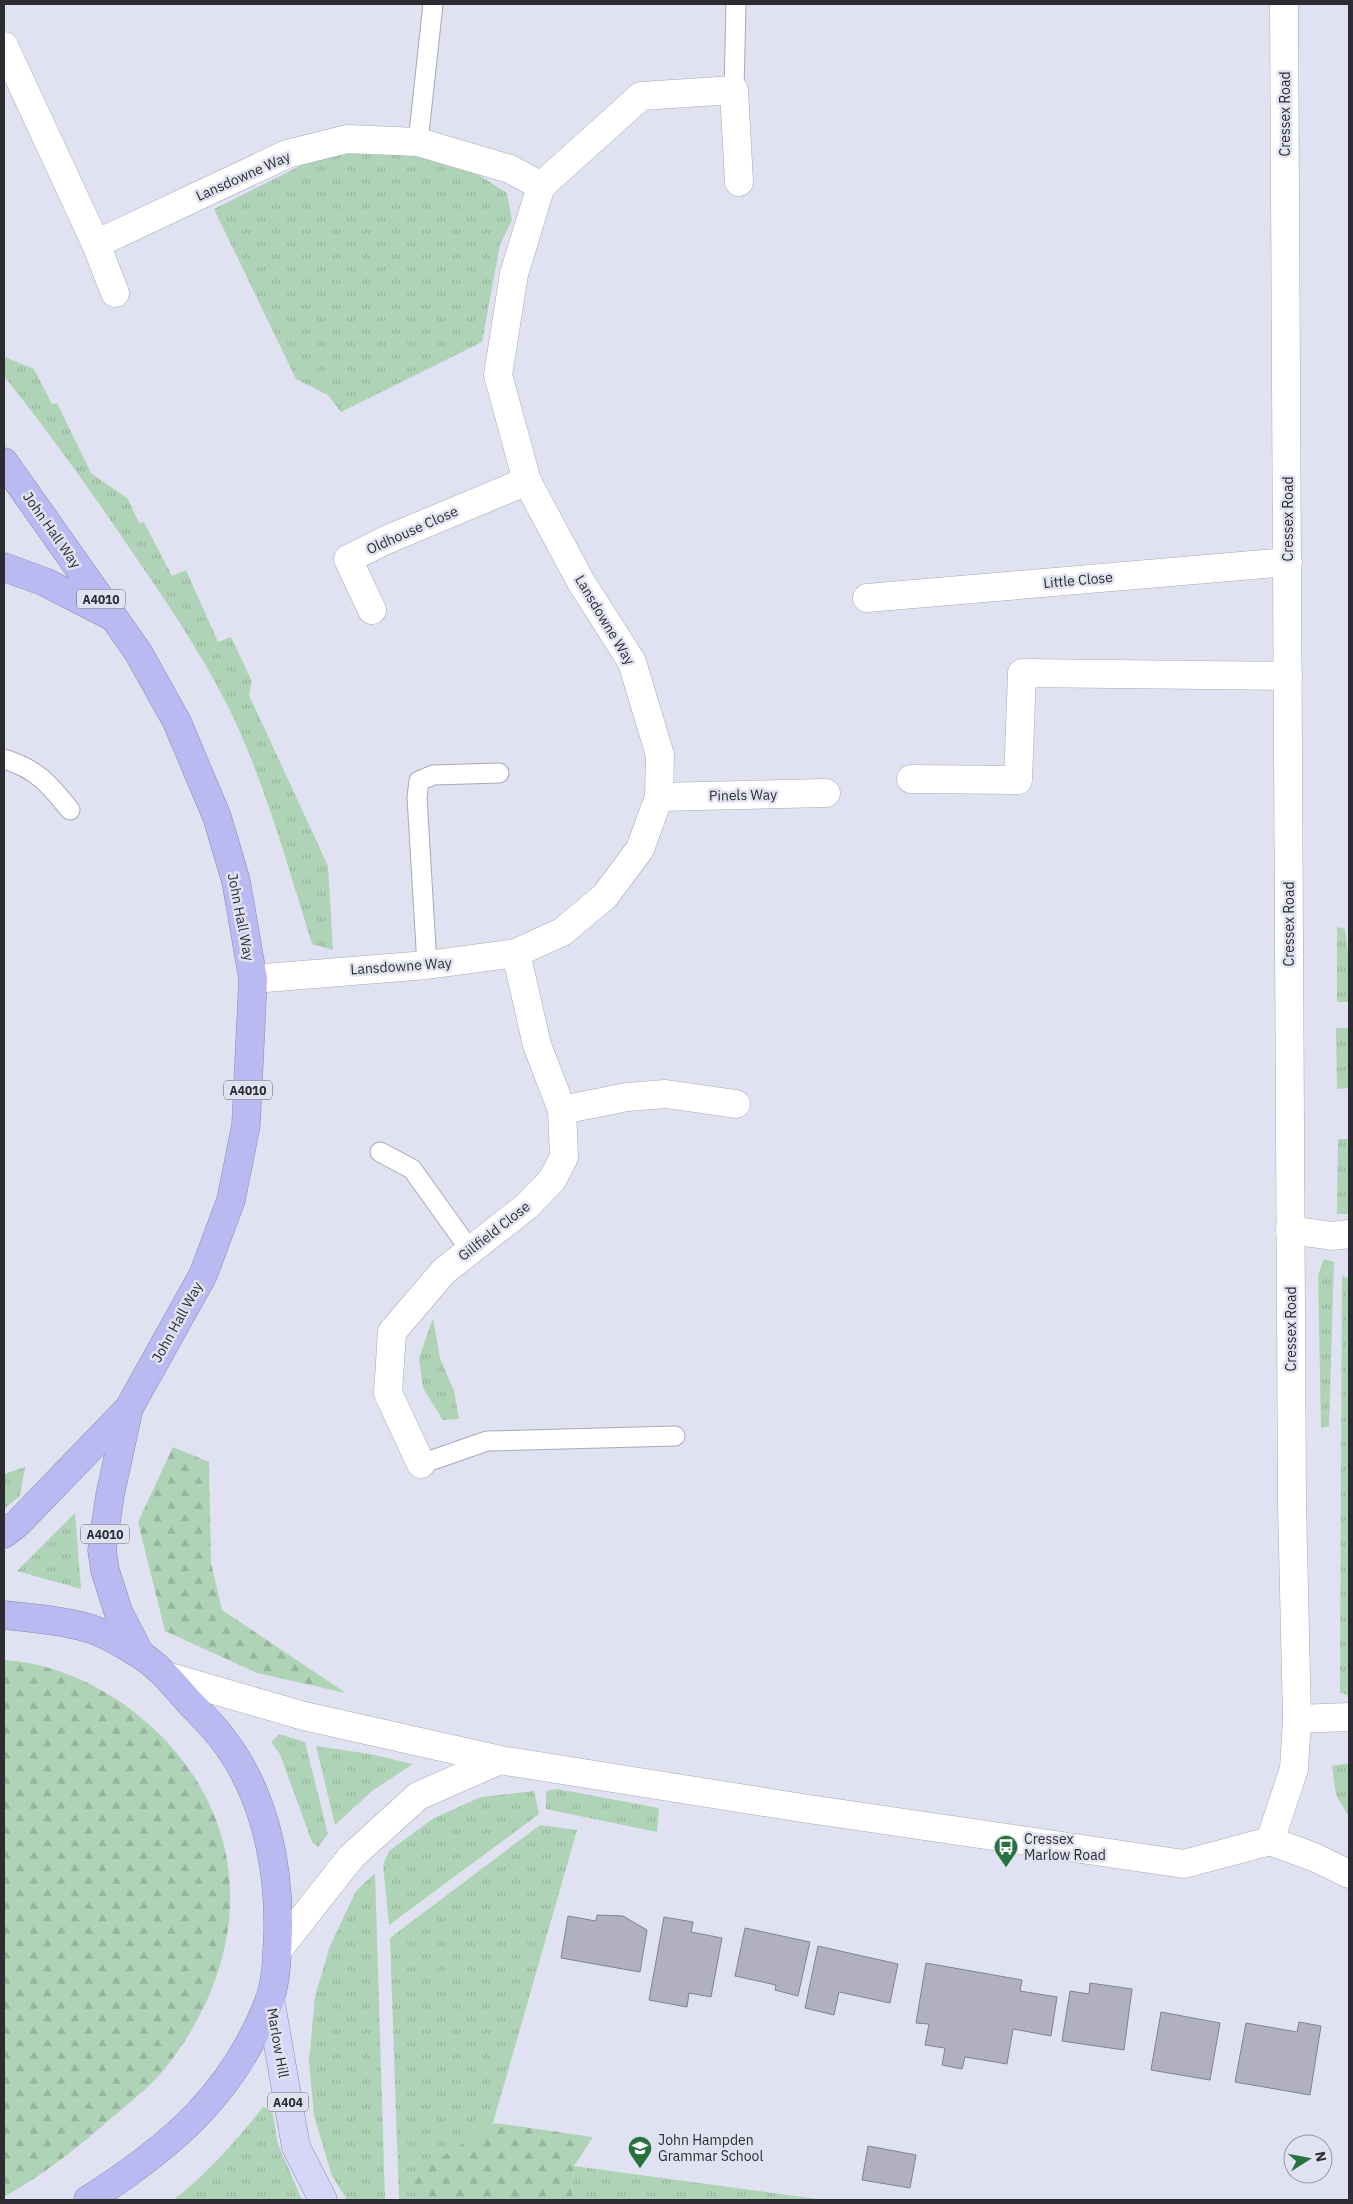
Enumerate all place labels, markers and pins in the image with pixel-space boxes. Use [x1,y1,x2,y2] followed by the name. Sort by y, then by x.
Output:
[1024,1830,1106,1864] place label: Cressex Marlow Road
[993,1834,1019,1868] bus stop icon: Cressex Marlow Road
[658,2131,763,2165] place label: John Hampden Grammar School
[627,2135,653,2169] school or university icon: John Hampden Grammar School

